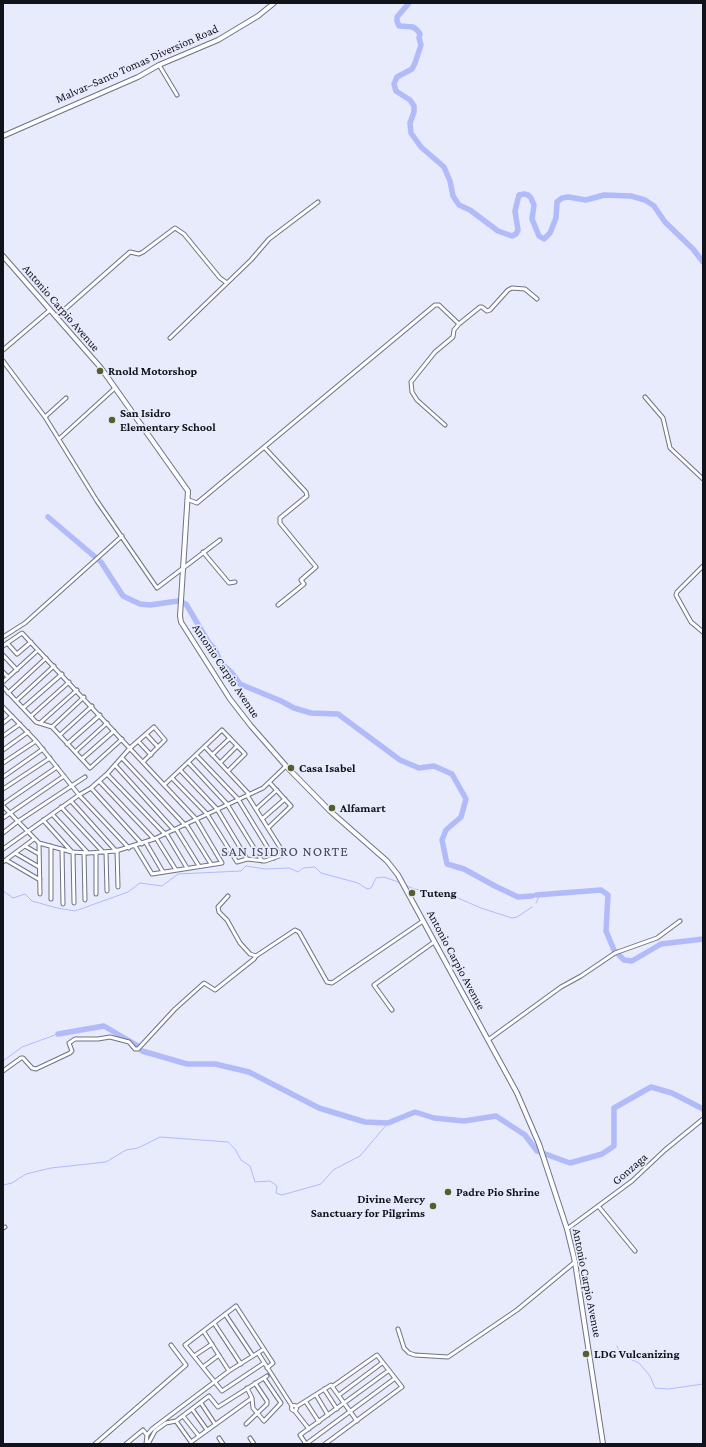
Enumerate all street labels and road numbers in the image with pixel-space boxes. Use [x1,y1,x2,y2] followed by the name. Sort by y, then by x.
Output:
[53,22,221,106] street label: Malvar–Santo Tomas Diversion Road
[19,261,103,355] street label: Antonio Carpio Avenue
[189,621,263,721] street label: Antonio Carpio Avenue
[424,908,488,1012] street label: Antonio Carpio Avenue
[609,1150,651,1188] street label: Gonzaga
[569,1227,605,1339] street label: Antonio Carpio Avenue

